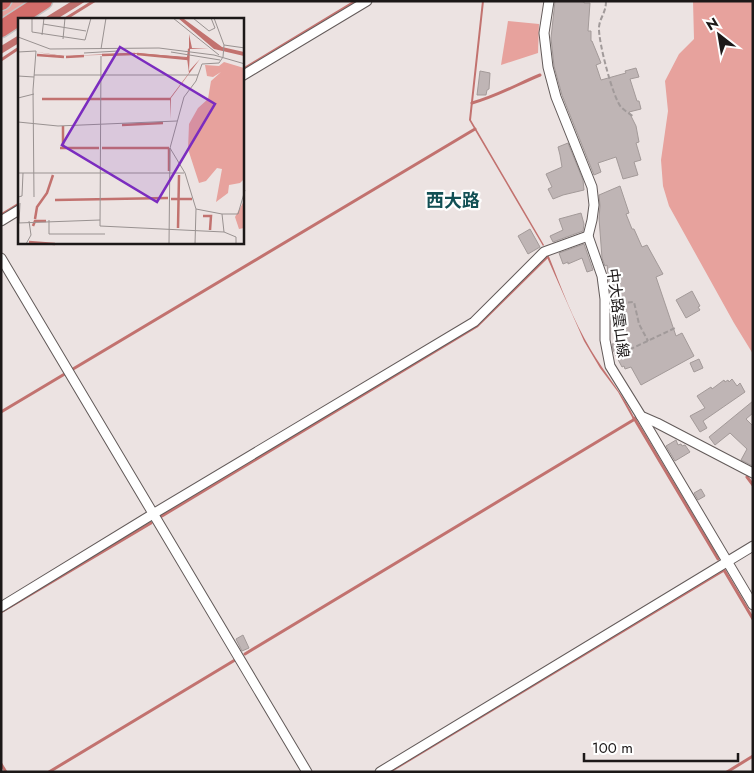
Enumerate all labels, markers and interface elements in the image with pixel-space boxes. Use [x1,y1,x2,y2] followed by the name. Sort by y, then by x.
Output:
[694,10,744,60] north arrow
[702,12,722,35] text: N
[18,18,244,244] inset map
[426,188,480,214] district label: 西大路
[602,267,634,359] street label: 中大路雲山線
[584,730,738,762] scale bar
[592,737,633,759] text: 100 m

